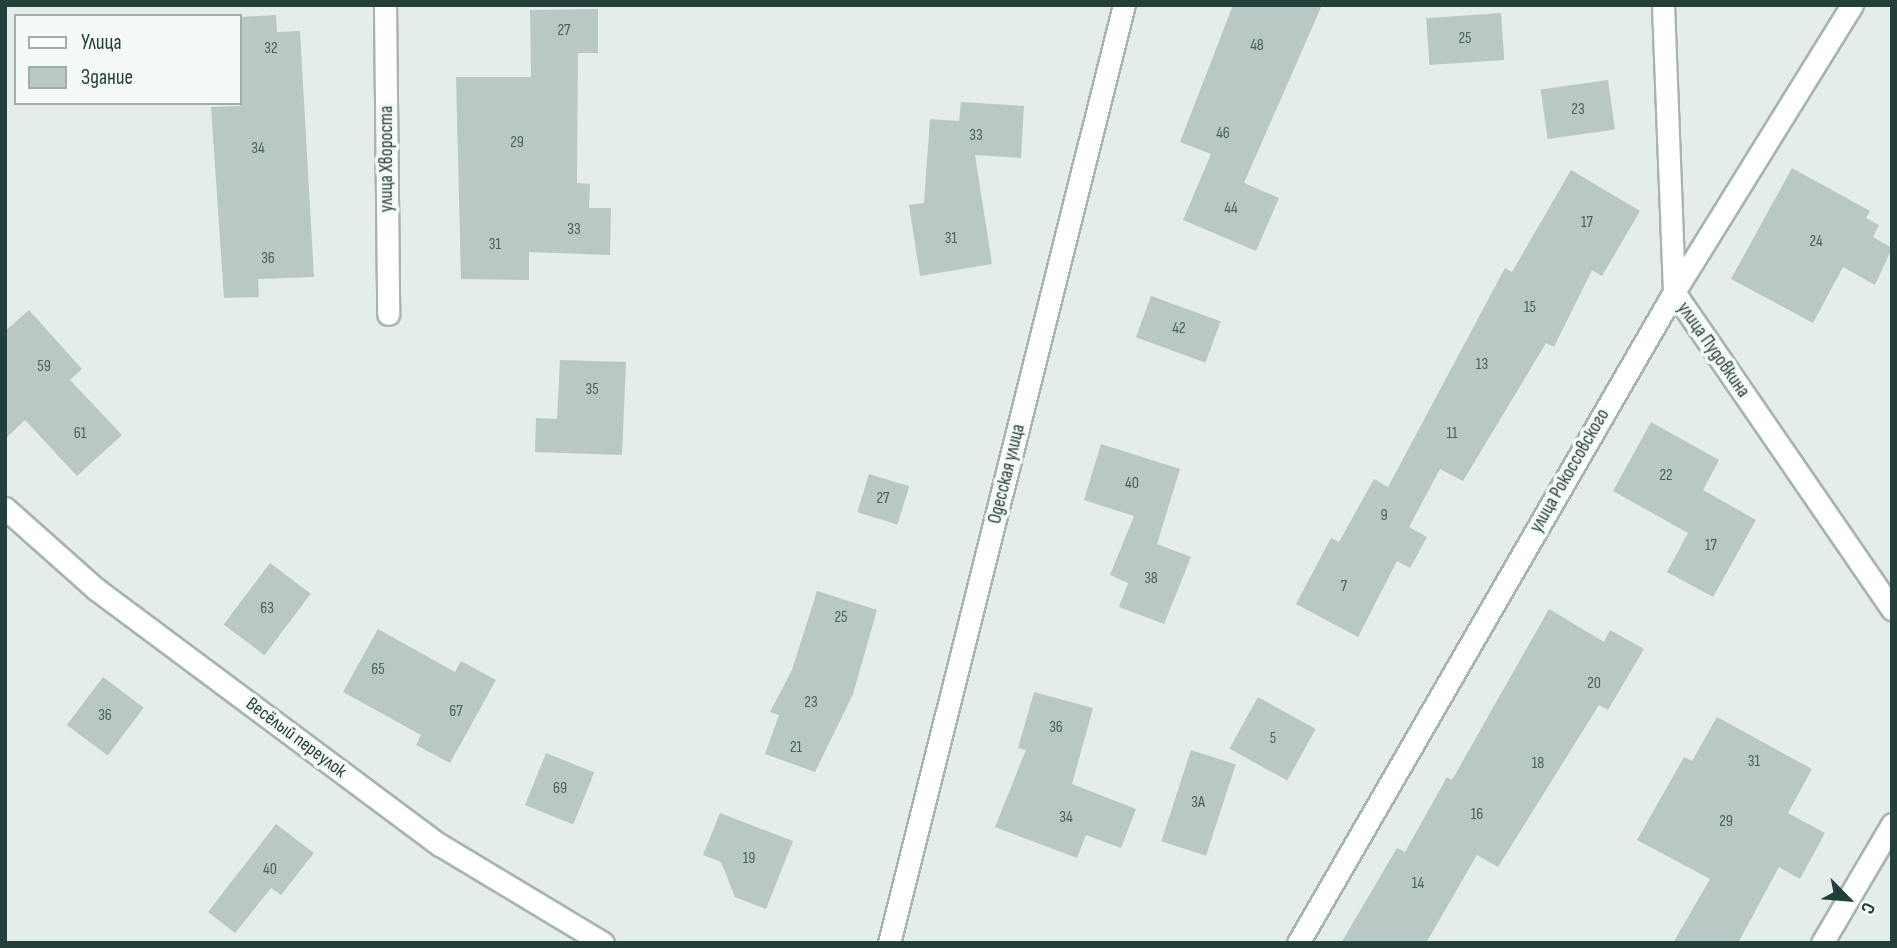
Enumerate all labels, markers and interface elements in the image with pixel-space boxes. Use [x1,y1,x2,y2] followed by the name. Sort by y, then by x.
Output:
[14,14,242,105] legend
[557,21,571,41] house number: 27
[1458,29,1472,49] house number: 25
[81,30,122,55] text: Улица
[1250,36,1264,56] house number: 48
[264,39,278,59] house number: 32
[81,65,133,90] text: Здание
[1571,100,1585,120] house number: 23
[376,106,398,212] street label: улица Хвороста
[1216,124,1230,144] house number: 46
[969,126,983,146] house number: 33
[510,133,524,153] house number: 29
[251,139,265,159] house number: 34
[1224,199,1238,219] house number: 44
[1581,213,1593,233] house number: 17
[567,220,581,240] house number: 33
[945,229,957,249] house number: 31
[1809,232,1823,252] house number: 24
[489,235,501,255] house number: 31
[261,249,275,269] house number: 36
[1524,298,1536,318] house number: 15
[1672,298,1754,402] street label: улица Пудовкина
[1172,319,1186,339] house number: 42
[1476,355,1488,375] house number: 13
[37,357,51,377] house number: 59
[585,380,599,400] house number: 35
[1525,405,1615,537] street label: улица Рокоссовского
[984,422,1030,526] street label: Одесская улица
[74,424,86,444] house number: 61
[1446,424,1458,444] house number: 11
[1659,466,1673,486] house number: 22
[1125,474,1139,494] house number: 40
[876,489,890,509] house number: 27
[1380,506,1388,526] house number: 9
[1705,536,1717,556] house number: 17
[1144,569,1158,589] house number: 38
[1341,577,1347,597] house number: 7
[260,599,274,619] house number: 63
[834,608,848,628] house number: 25
[371,660,385,680] house number: 65
[1587,674,1601,694] house number: 20
[241,693,351,783] street label: Весёлый переулок
[804,693,818,713] house number: 23
[449,702,463,722] house number: 67
[98,706,112,726] house number: 36
[1049,718,1063,738] house number: 36
[1270,729,1276,749] house number: 5
[790,738,802,758] house number: 21
[1748,752,1760,772] house number: 31
[1532,754,1544,774] house number: 18
[553,779,567,799] house number: 69
[1191,793,1205,813] house number: 3А
[1471,805,1483,825] house number: 16
[1059,808,1073,828] house number: 34
[1719,812,1733,832] house number: 29
[743,849,755,869] house number: 19
[263,860,277,880] house number: 40
[1813,864,1883,934] north arrow
[1412,874,1424,894] house number: 14
[1855,899,1880,917] text: С

